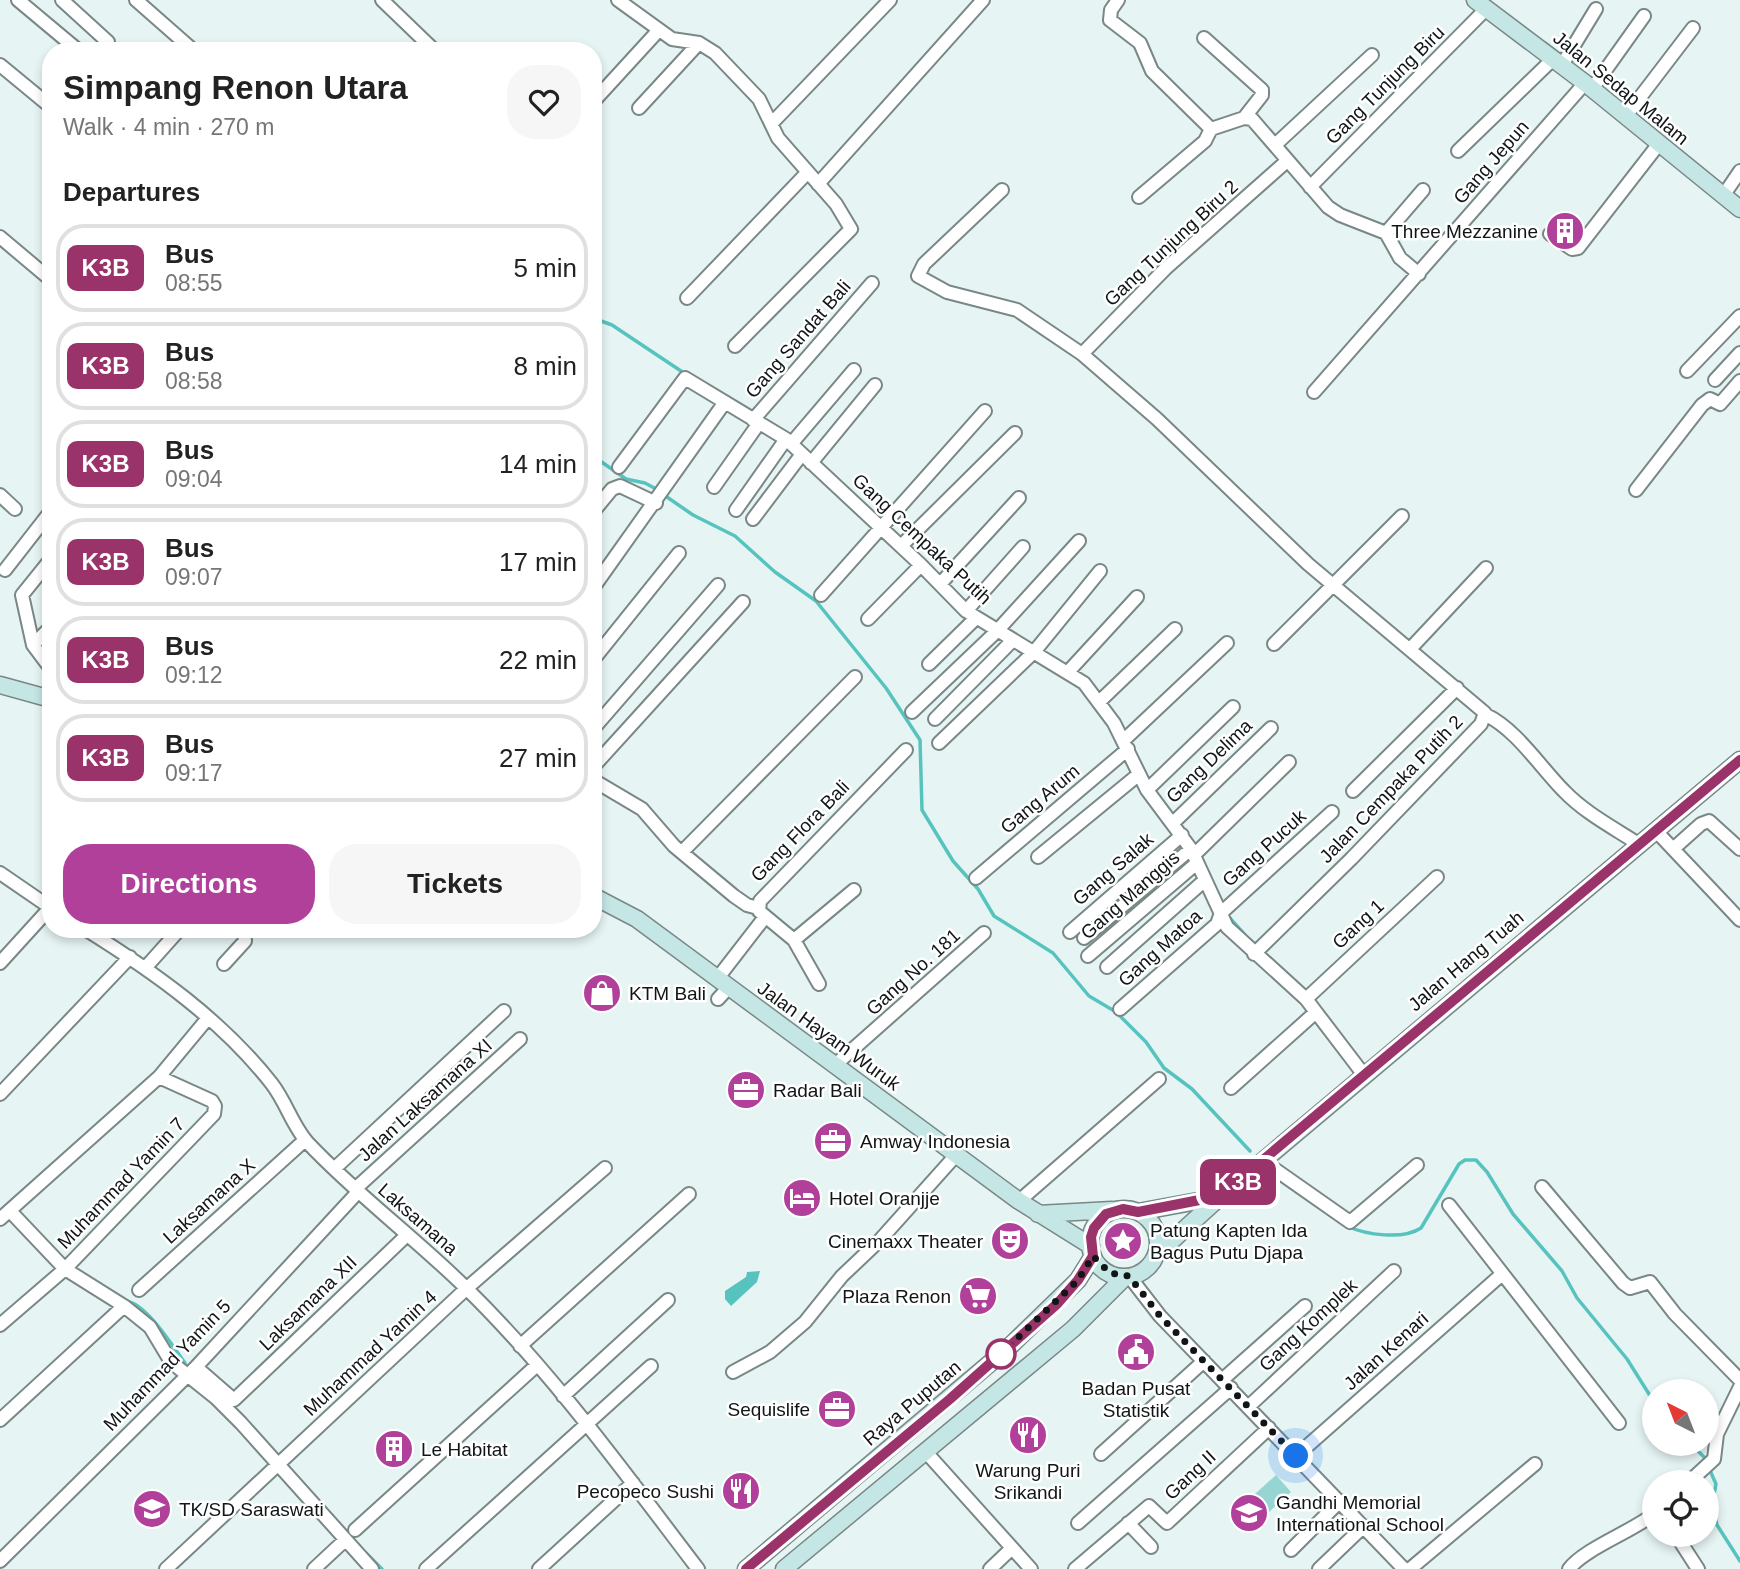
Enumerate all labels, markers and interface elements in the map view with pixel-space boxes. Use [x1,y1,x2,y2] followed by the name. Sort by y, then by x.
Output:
[1322,22,1448,148] street label: Gang Tunjung Biru
[1549,27,1693,149] street label: Jalan Sedap Malam
[507,65,581,139] button: heart
[63,69,408,106] text: Simpang Renon Utara
[63,114,274,140] text: Walk · 4 min · 270 m
[1449,116,1533,208] street label: Gang Jepun
[1100,176,1242,310] street label: Gang Tunjung Biru 2
[63,177,200,207] text: Departures
[1544,210,1586,252] building icon: Three Mezzanine
[1391,221,1538,242] place label: Three Mezzanine
[165,239,214,269] text: Bus
[513,253,577,283] text: 5 min
[81,254,130,281] text: K3B
[165,270,223,296] text: 08:55
[741,276,855,402] street label: Gang Sandat Bali
[165,337,214,367] text: Bus
[513,351,577,381] text: 8 min
[81,352,130,379] text: K3B
[165,368,223,394] text: 08:58
[165,435,214,465] text: Bus
[499,449,577,479] text: 14 min
[81,450,130,477] text: K3B
[165,466,223,492] text: 09:04
[848,469,996,609] street label: Gang Cempaka Putih
[165,533,214,563] text: Bus
[499,547,577,577] text: 17 min
[81,548,130,575] text: K3B
[165,564,223,590] text: 09:07
[165,631,214,661] text: Bus
[499,645,577,675] text: 22 min
[81,646,130,673] text: K3B
[165,662,223,688] text: 09:12
[1315,711,1467,867] street label: Jalan Cempaka Putih 2
[1162,715,1256,807] street label: Gang Delima
[165,729,214,759] text: Bus
[499,743,577,773] text: 27 min
[81,744,130,771] text: K3B
[165,760,223,786] text: 09:17
[996,760,1084,838] street label: Gang Arum
[747,776,853,886] street label: Gang Flora Bali
[1218,805,1310,891] street label: Gang Pucuk
[1069,828,1158,909] street label: Gang Salak
[63,844,315,924] button: Directions
[329,844,581,924] button: Tickets
[1076,847,1184,943] street label: Gang Manggis
[1328,895,1388,953] street label: Gang 1
[1114,905,1206,991] street label: Gang Matoa
[1404,907,1528,1015] street label: Jalan Hang Tuah
[862,925,964,1019] street label: Gang No. 181
[581,972,623,1014] shop icon: KTM Bali
[754,977,905,1095] street label: Jalan Hayam Wuruk
[629,983,706,1004] place label: KTM Bali
[354,1035,496,1165] street label: Jalan Laksamana XI
[725,1069,767,1111] office icon: Radar Bali
[773,1080,862,1101] place label: Radar Bali
[53,1113,189,1253] street label: Muhammad Yamin 7
[812,1120,854,1162] office icon: Amway Indonesia
[860,1131,1010,1152] place label: Amway Indonesia
[159,1154,259,1248] street label: Laksamana X
[1198,1159,1278,1205] line badge: K3B
[1214,1168,1262,1195] text: K3B
[781,1177,823,1219] hotel icon: Hotel Oranjje
[374,1179,462,1259] street label: Laksamana
[829,1188,940,1209] place label: Hotel Oranjje
[989,1220,1031,1262] theatre icon: Cinemaxx Theater
[1102,1220,1144,1262] place icon: Patung Kapten Ida Bagus Putu Djapa
[1150,1220,1308,1263] place label: Patung Kapten Ida Bagus Putu Djapa
[828,1231,984,1252] place label: Cinemaxx Theater
[255,1251,361,1355] street label: Laksamana XII
[1255,1274,1361,1376] street label: Gang Komplek
[957,1275,999,1317] supermarket icon: Plaza Renon
[299,1286,441,1420] street label: Muhammad Yamin 4
[842,1286,951,1307] place label: Plaza Renon
[99,1295,235,1435] street label: Muhammad Yamin 5
[1340,1308,1432,1394] street label: Jalan Kenari
[1115,1331,1157,1373] public building icon: Badan Pusat Statistik
[986,1339,1016,1369] unlabelled marker
[859,1356,965,1450] street label: Raya Puputan
[1082,1378,1191,1421] place label: Badan Pusat Statistik
[1642,1379,1718,1456] north arrow
[1642,1379,1719,1547] map controls
[816,1388,858,1430] office icon: Sequislife
[728,1399,810,1420] place label: Sequislife
[1007,1414,1049,1456] restaurant icon: Warung Puri Srikandi
[373,1428,415,1470] building icon: Le Habitat
[1278,1438,1313,1473] your location
[421,1439,508,1460] place label: Le Habitat
[1160,1446,1220,1504] street label: Gang II
[976,1460,1080,1503] place label: Warung Puri Srikandi
[720,1470,762,1512] restaurant icon: Pecopeco Sushi
[1642,1470,1719,1547] button: locate
[577,1481,714,1502] place label: Pecopeco Sushi
[131,1488,173,1530] school or university icon: TK/SD Saraswati
[1228,1492,1270,1534] school or university icon: Gandhi Memorial International School
[1276,1492,1444,1535] place label: Gandhi Memorial International School
[179,1499,324,1520] place label: TK/SD Saraswati

